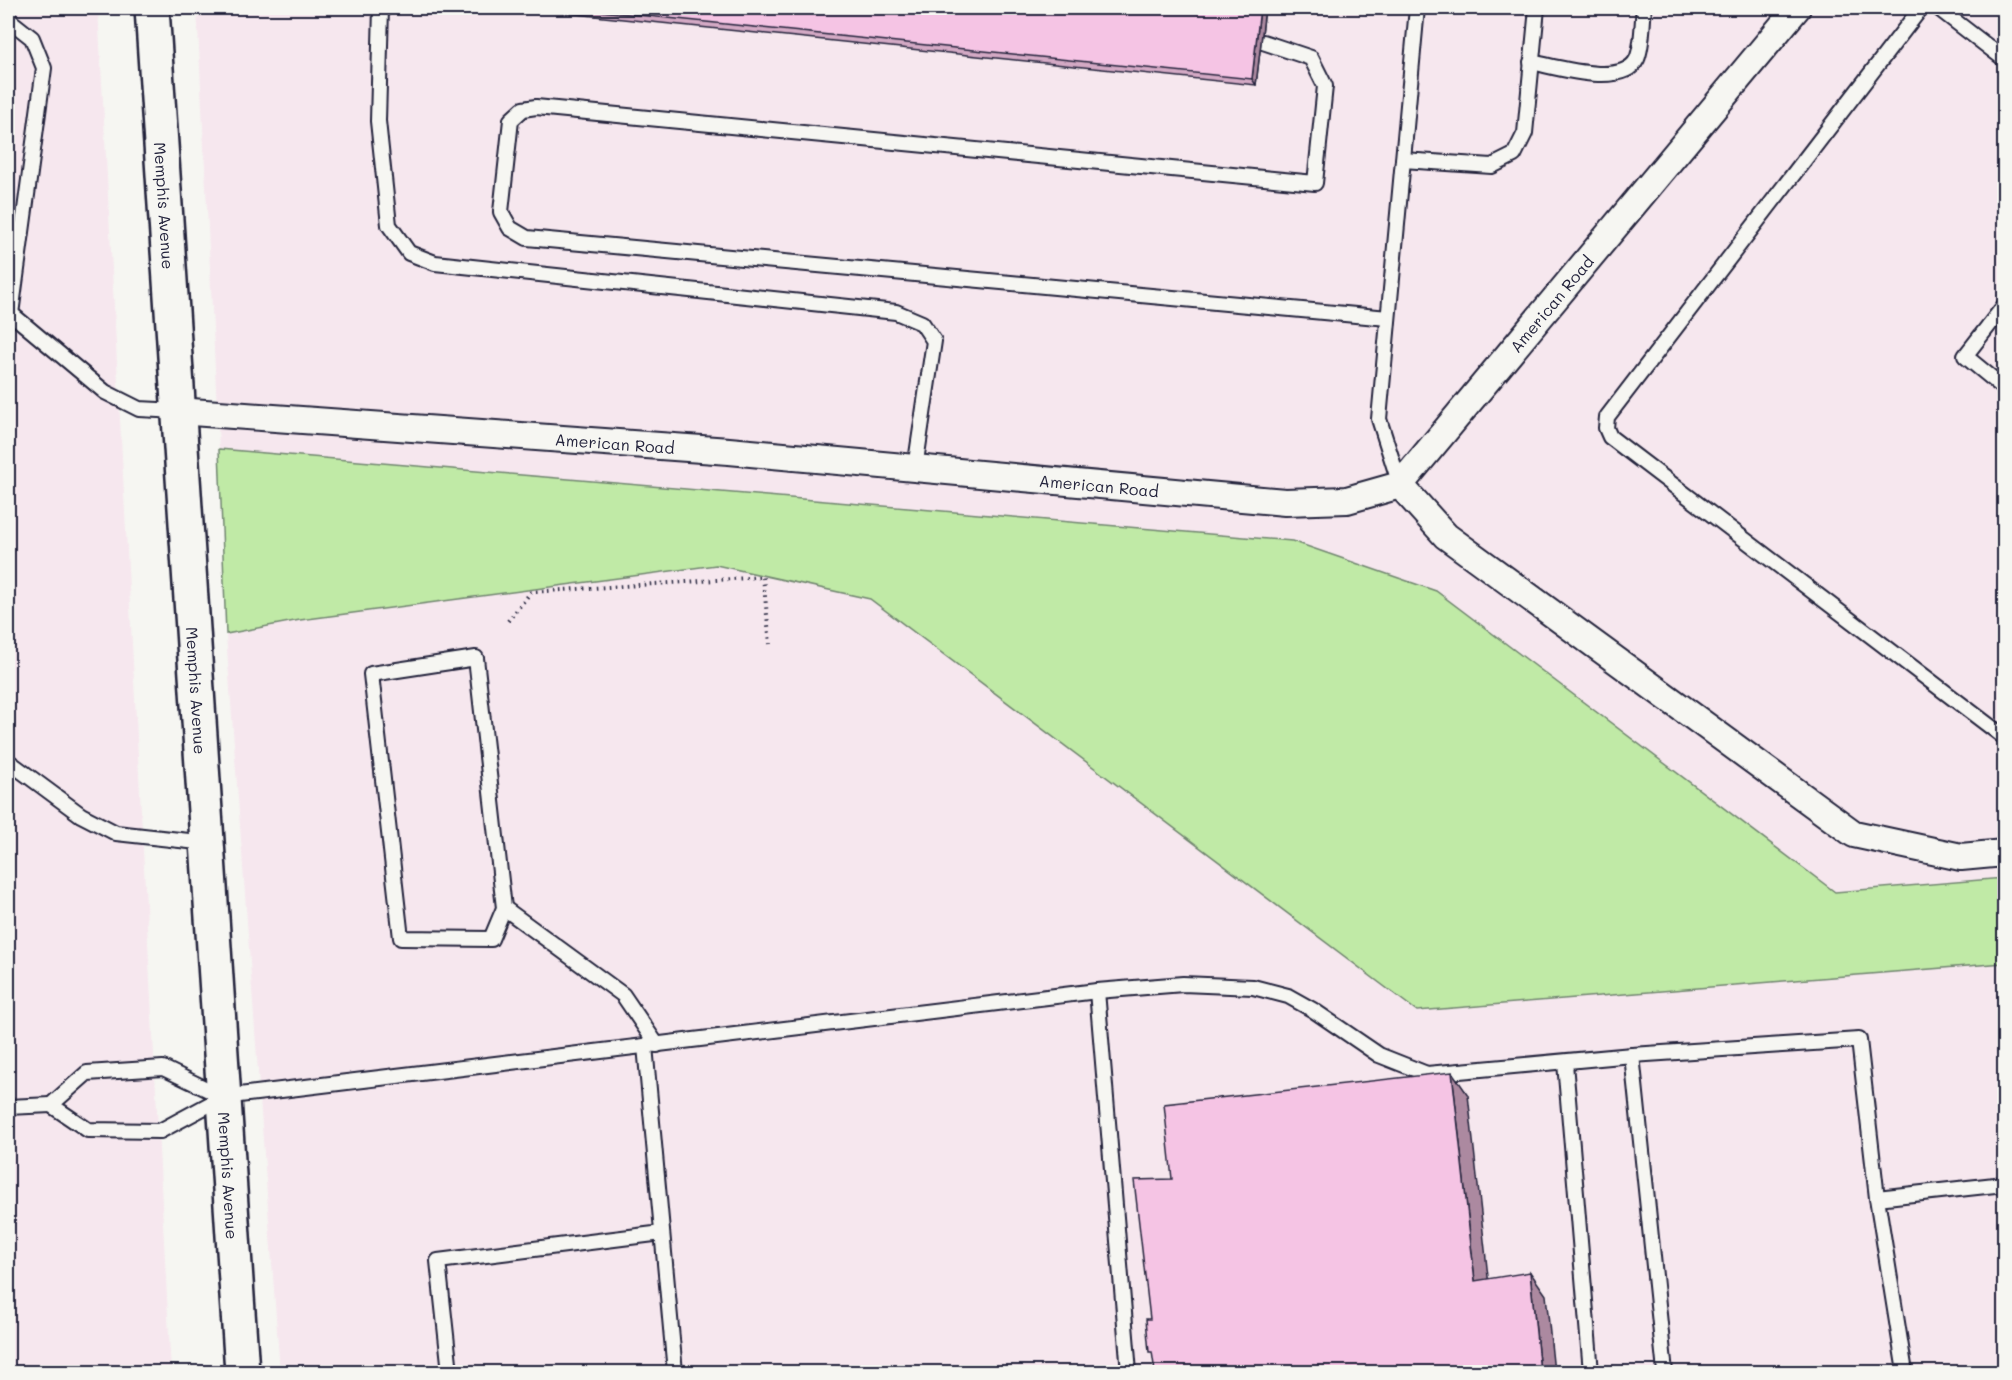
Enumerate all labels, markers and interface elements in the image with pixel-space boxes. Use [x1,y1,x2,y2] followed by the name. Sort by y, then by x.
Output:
[150,141,180,270] street label: Memphis Avenue
[1505,251,1597,356] street label: American Road
[554,428,675,458] street label: American Road
[1038,469,1160,501] street label: American Road
[182,626,212,755] street label: Memphis Avenue
[214,1111,244,1240] street label: Memphis Avenue

